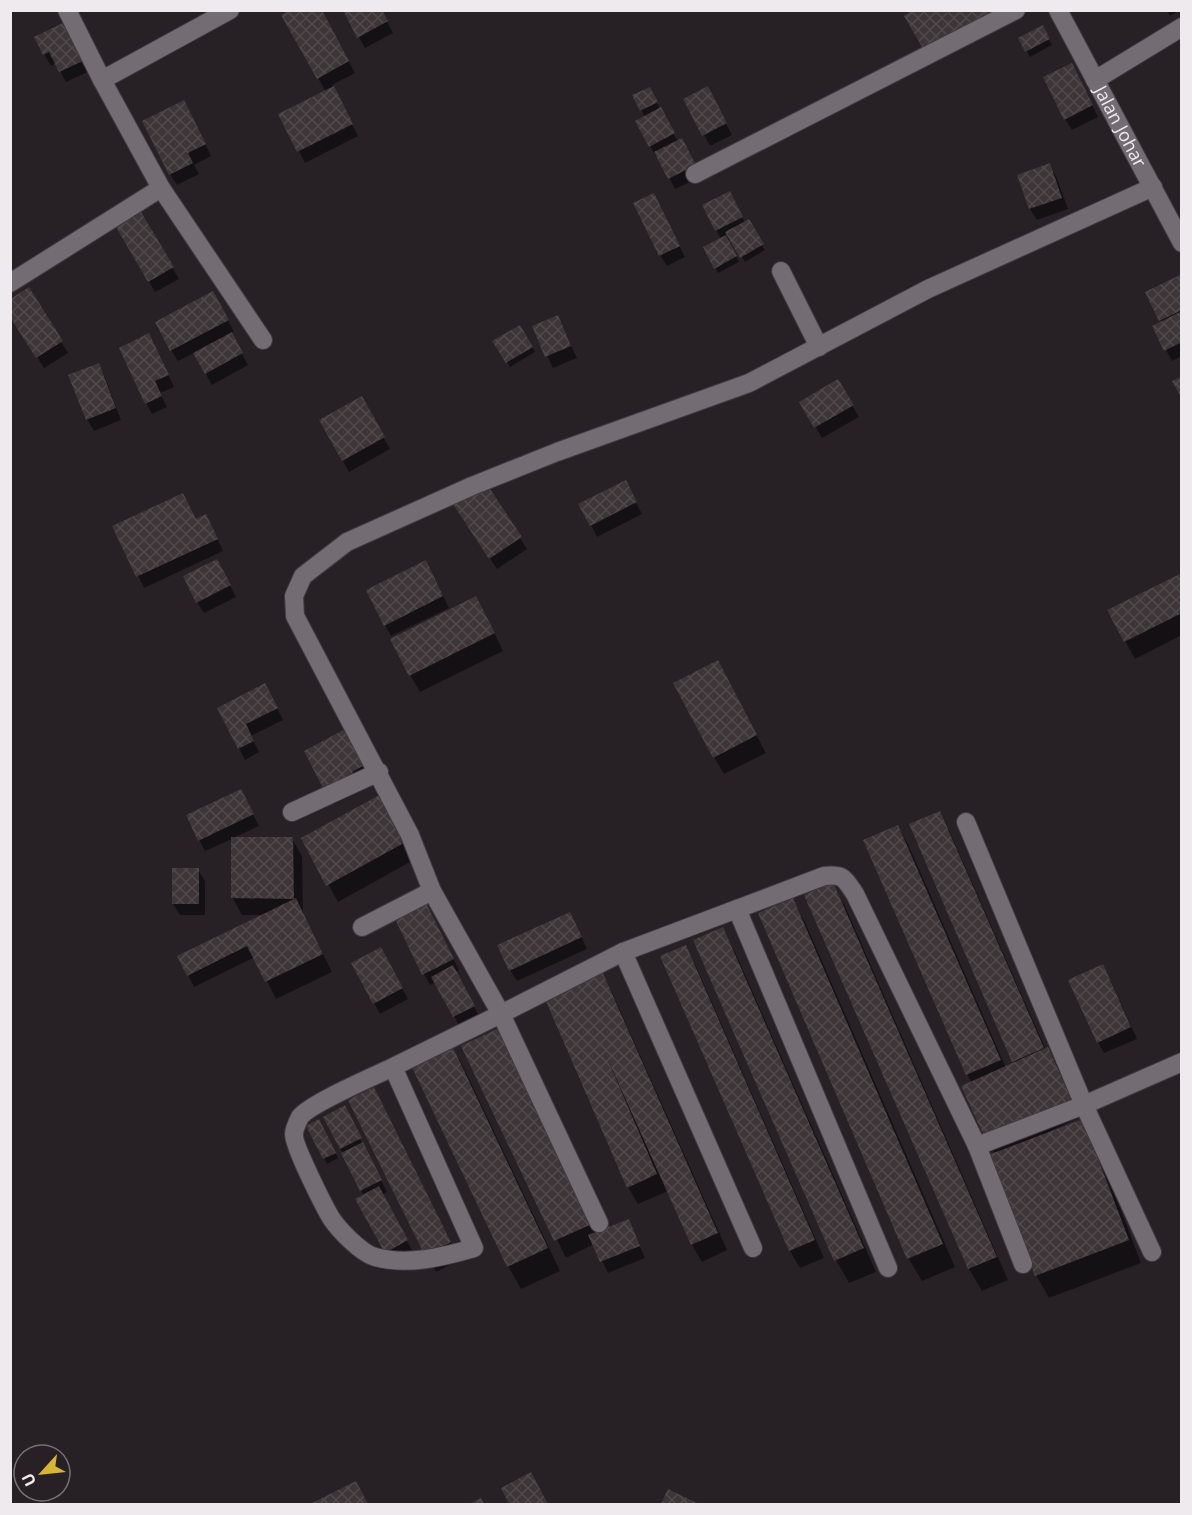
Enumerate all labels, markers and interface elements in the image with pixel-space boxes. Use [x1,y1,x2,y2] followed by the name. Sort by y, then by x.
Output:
[1088,79,1153,172] street label: Jalan Johar
[12,1443,72,1503] north arrow
[16,1469,41,1490] text: U

